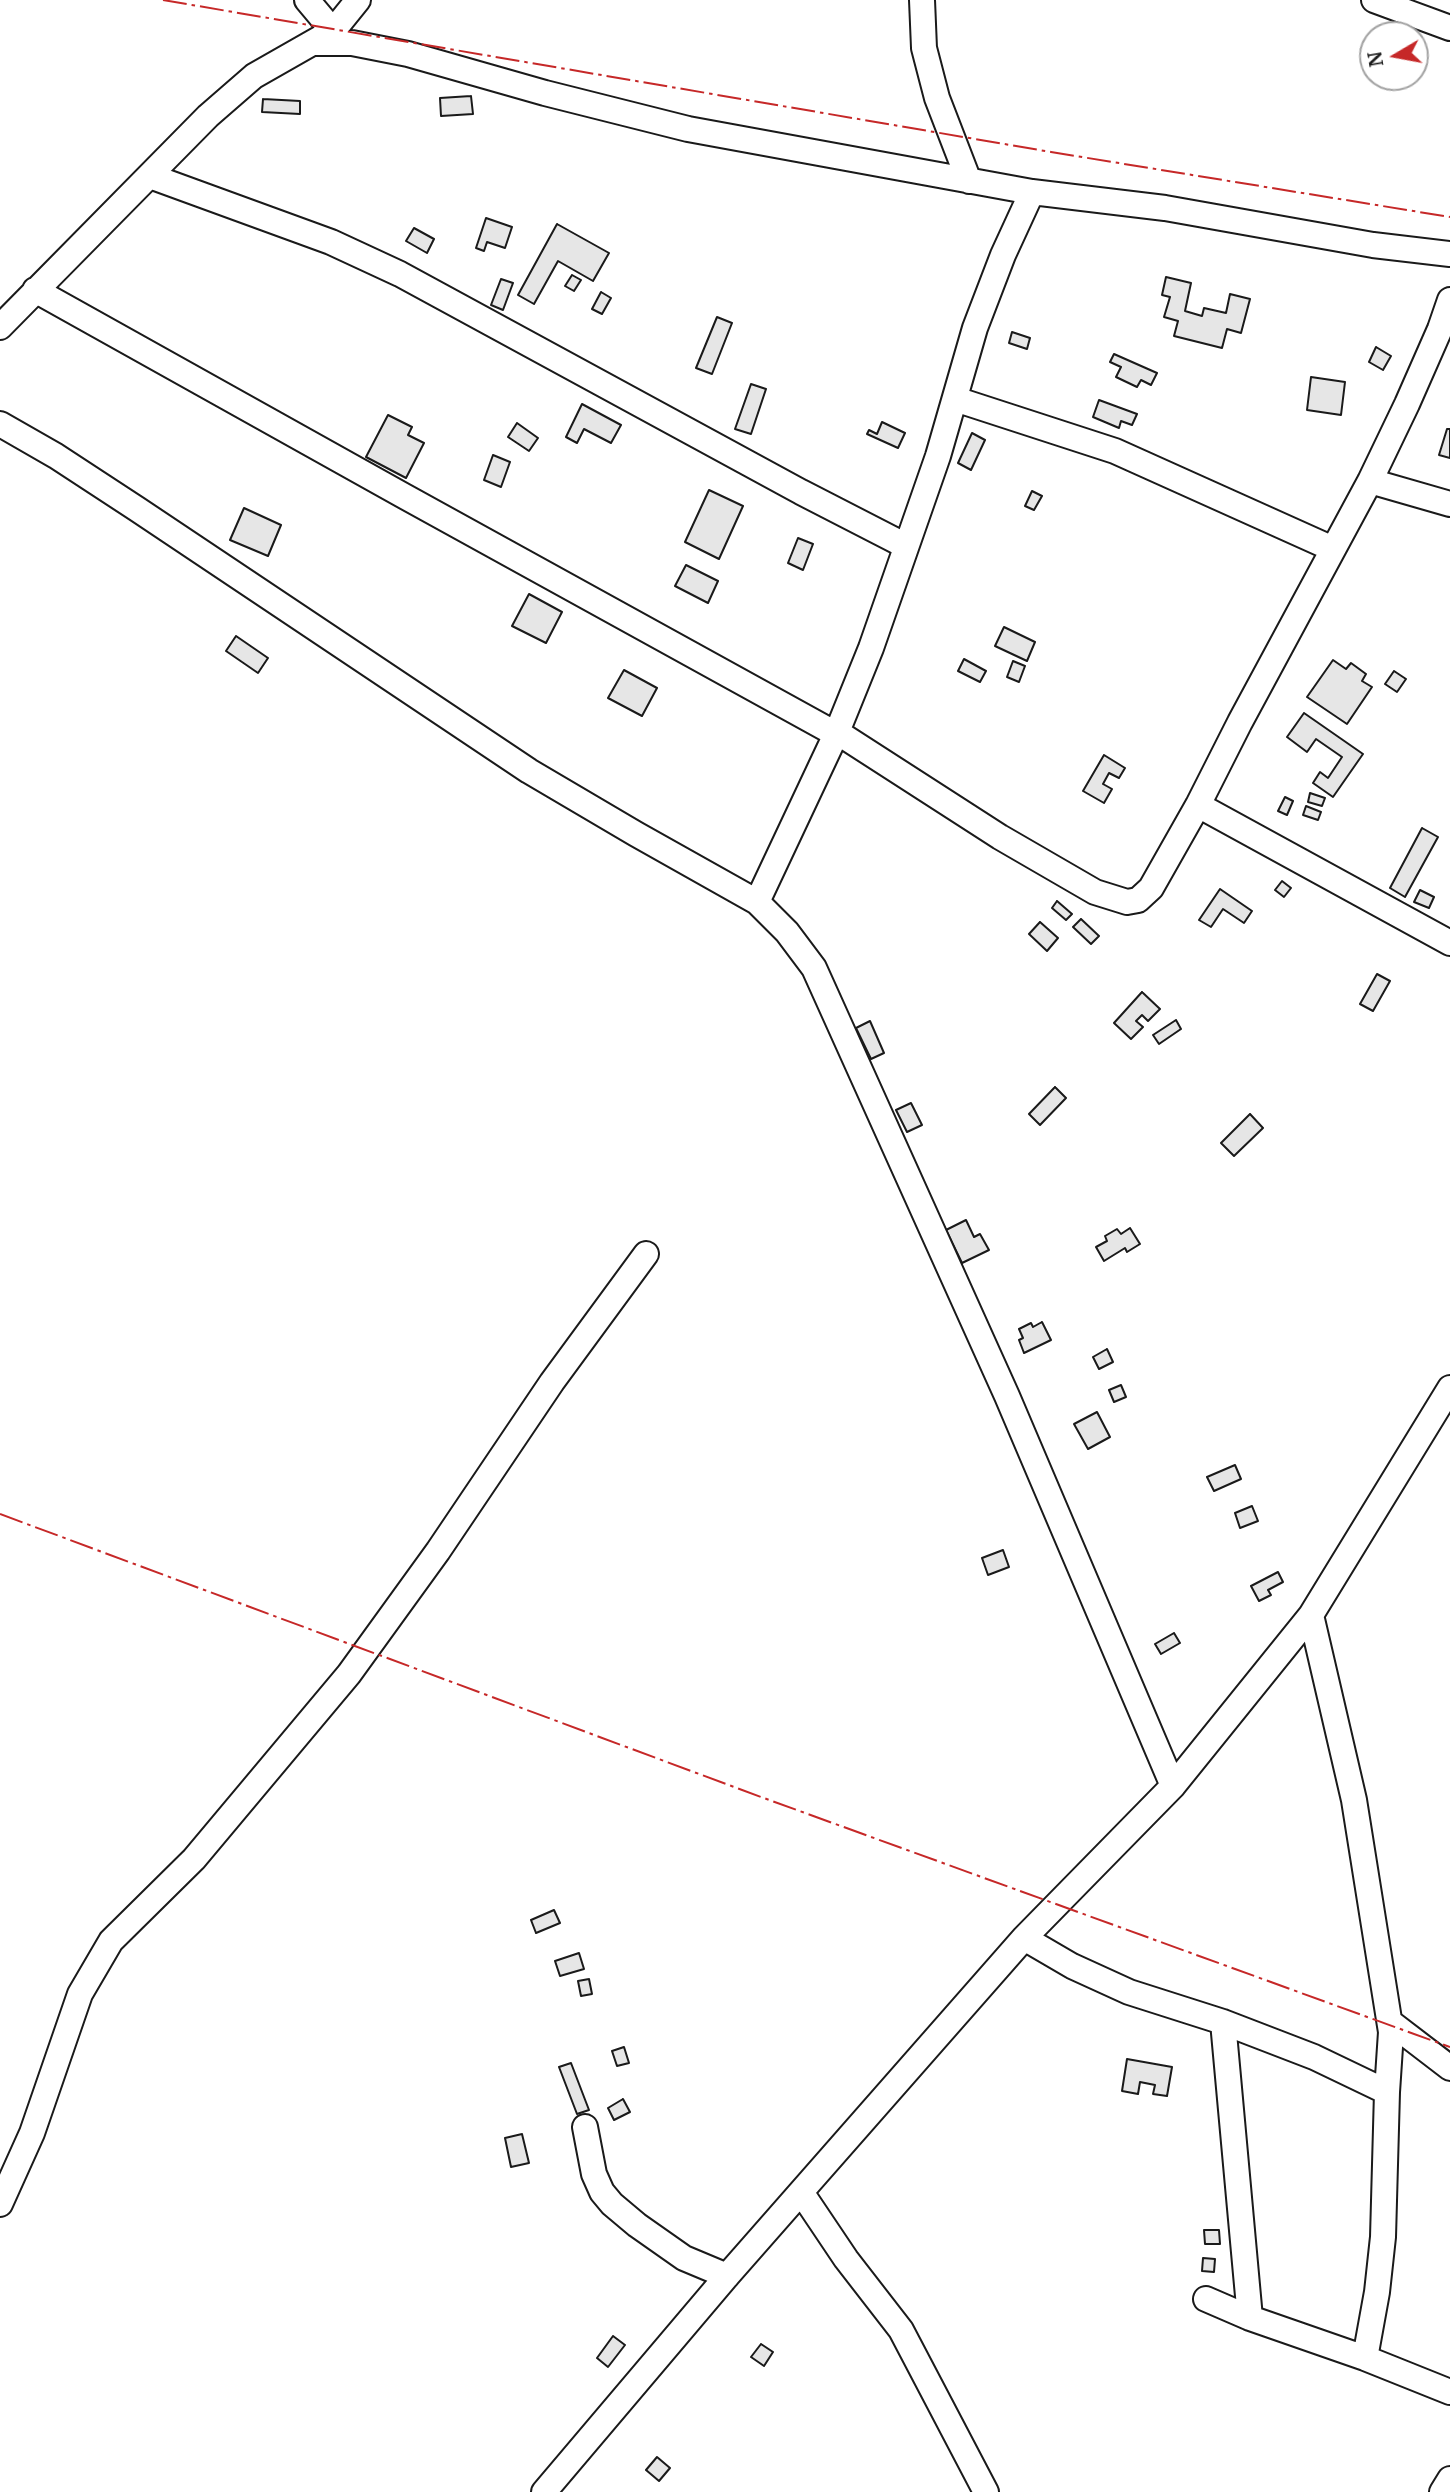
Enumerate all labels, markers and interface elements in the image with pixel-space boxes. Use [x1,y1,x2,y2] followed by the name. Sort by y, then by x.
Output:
[1359,21,1429,91] north arrow
[1362,50,1388,69] text: N

